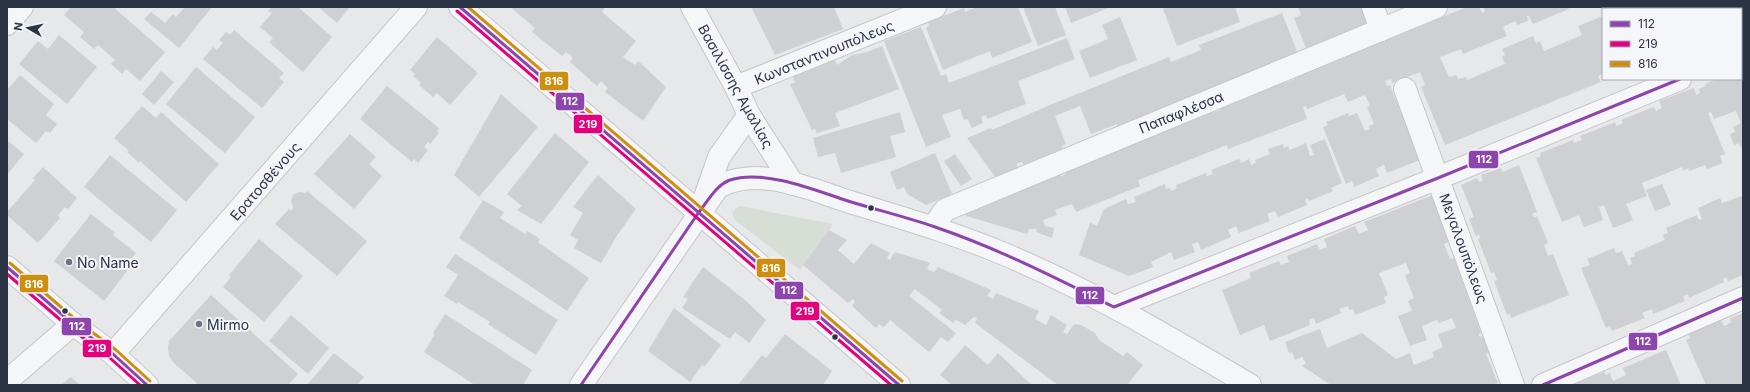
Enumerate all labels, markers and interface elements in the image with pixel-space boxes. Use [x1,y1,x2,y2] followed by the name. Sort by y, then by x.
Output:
[8,8,48,48] north arrow
[1602,8,1742,80] legend
[752,16,896,88] street label: Κωνσταντινουπόλεως
[1638,16,1655,31] text: 112
[11,21,26,32] text: N
[695,21,777,151] street label: Βασιλίσσης Αμαλίας
[1638,36,1658,51] text: 219
[1638,56,1658,71] text: 816
[539,71,569,91] line badge: 816
[544,74,564,88] text: 816
[1136,87,1226,137] street label: Παπαφλέσσα
[555,92,585,111] line badge: 112
[562,94,578,108] text: 112
[573,114,603,134] line badge: 219
[579,117,597,131] text: 219
[226,138,304,224] street label: Ερατοσθένους
[1468,150,1499,169] line badge: 112
[1476,152,1492,166] text: 112
[1436,191,1492,305] street label: Μεγαλουπόλεως
[866,203,876,213] unlabelled marker
[77,254,139,271] place label: No Name
[64,257,74,267] marker: No Name
[756,258,786,278] line badge: 816
[761,261,781,275] text: 816
[19,274,49,293] line badge: 816
[24,277,44,291] text: 816
[774,281,804,300] line badge: 112
[781,283,797,297] text: 112
[1075,286,1105,305] line badge: 112
[1082,288,1098,302] text: 112
[790,301,820,321] line badge: 219
[796,304,814,318] text: 219
[60,306,70,316] unlabelled marker
[207,316,249,333] place label: Mirmo
[61,317,92,336] line badge: 112
[69,319,85,333] text: 112
[194,319,204,329] marker: Mirmo
[830,332,840,342] unlabelled marker
[1628,332,1658,351] line badge: 112
[1635,334,1651,348] text: 112
[82,339,112,358] line badge: 219
[88,341,106,355] text: 219

